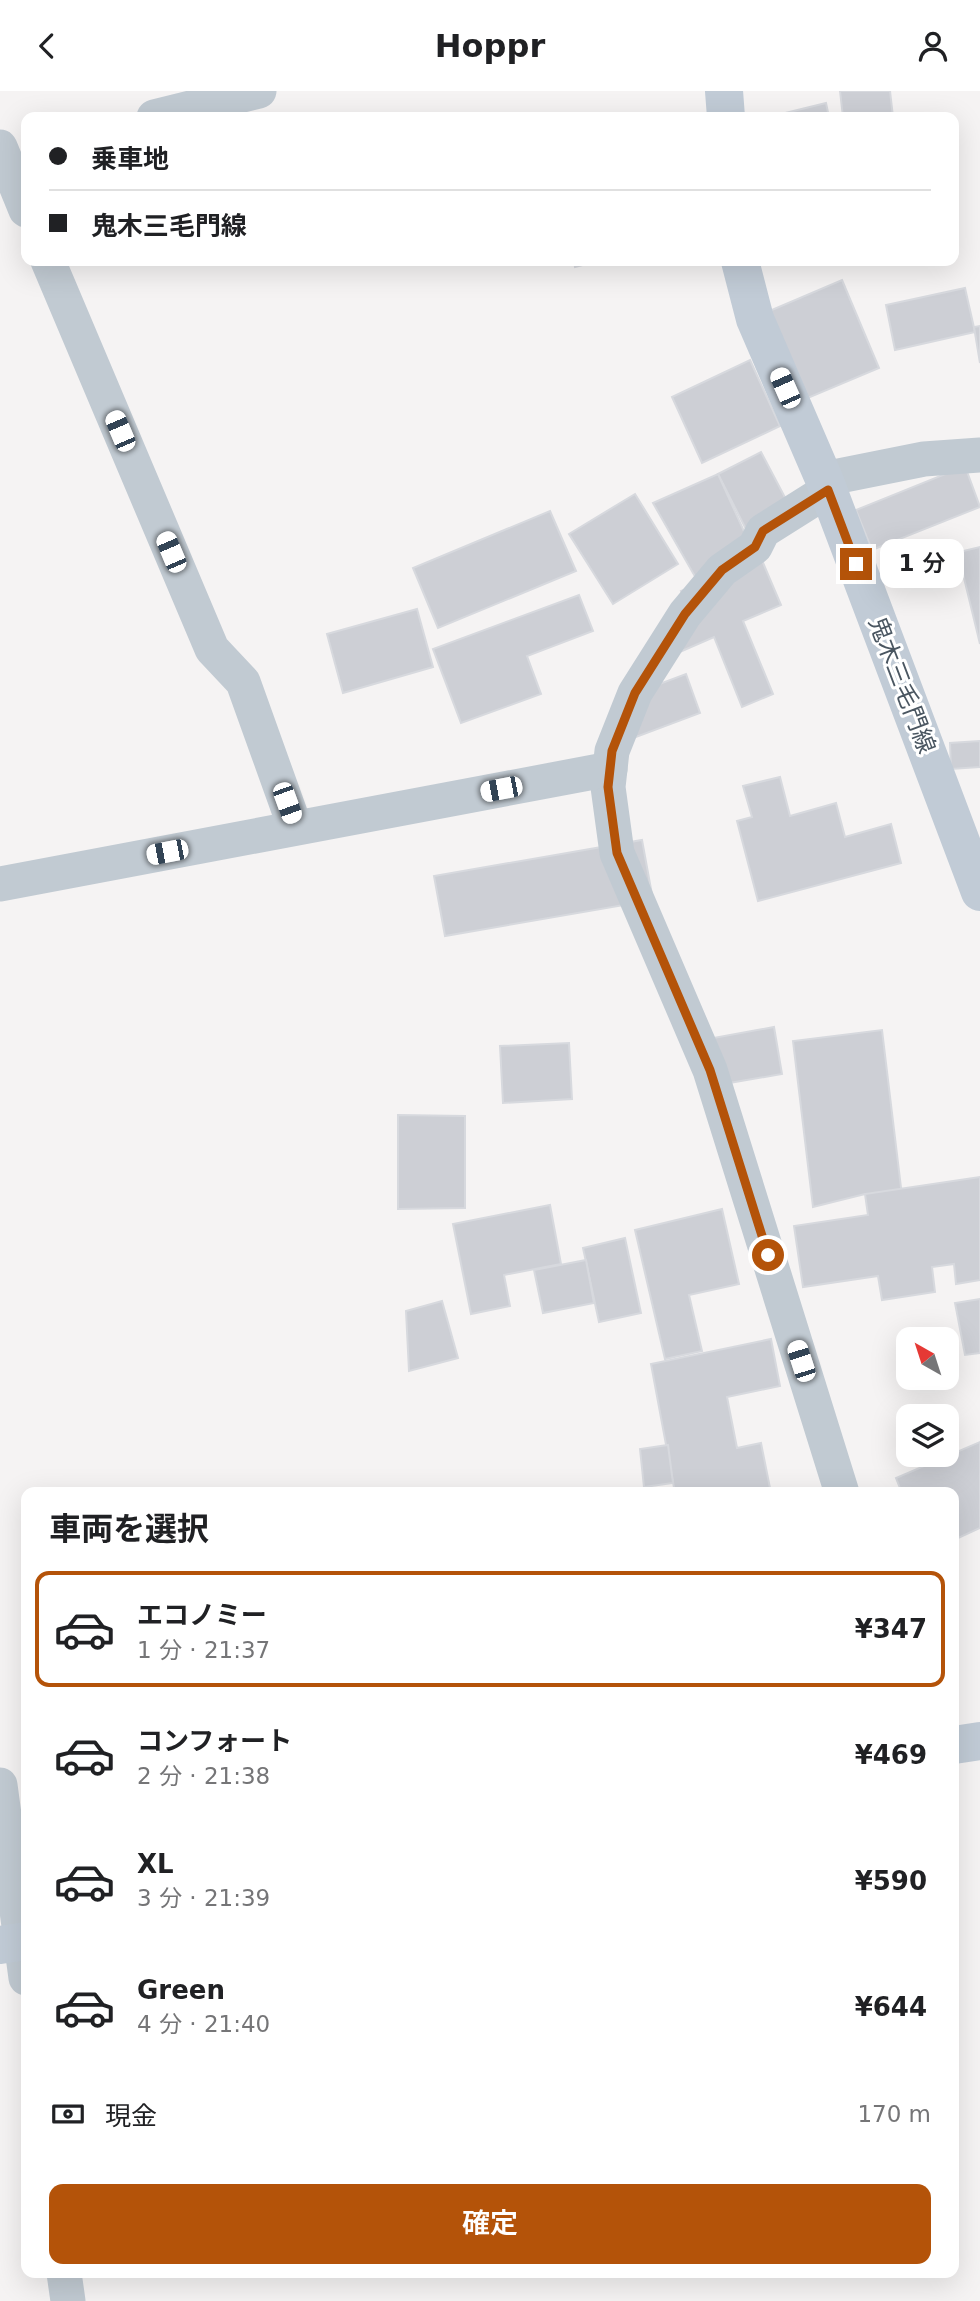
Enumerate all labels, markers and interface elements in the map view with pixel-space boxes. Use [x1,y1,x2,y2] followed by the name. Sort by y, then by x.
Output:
[28,27,66,65] icon: back
[435,27,545,65] text: Hoppr
[914,27,952,65] icon: person
[91,144,169,174] text: 乗車地
[91,211,247,241] text: 鬼木三毛門線
[767,365,804,411] car
[103,408,138,454] car
[154,529,189,575] car
[880,539,964,589] callout: 1 分
[840,548,872,580] route end
[898,550,946,576] text: 1 分
[863,613,941,757] street label: 鬼木三毛門線
[479,775,524,803] car
[270,780,305,826] car
[145,838,190,866] car
[752,1239,784,1271] route start
[896,1327,959,1389] north arrow
[896,1327,959,1467] map controls
[785,1338,818,1384] car
[896,1404,959,1467] button: layers
[49,1510,209,1548] text: 車両を選択
[53,1598,116,1661] icon: car
[137,1600,267,1630] text: エコノミー
[855,1614,927,1644] text: ¥347
[137,1637,270,1663] text: 1 分 · 21:37
[53,1724,116,1787] icon: car
[137,1726,292,1756] text: コンフォート
[855,1740,927,1770] text: ¥469
[137,1763,270,1789] text: 2 分 · 21:38
[137,1849,174,1879] text: XL
[53,1850,116,1913] icon: car
[855,1866,927,1896] text: ¥590
[137,1885,270,1911] text: 3 分 · 21:39
[137,1975,225,2005] text: Green
[53,1976,116,2039] icon: car
[855,1992,927,2022] text: ¥644
[137,2011,270,2037] text: 4 分 · 21:40
[49,2095,87,2133] icon: cash
[105,2101,157,2131] text: 現金
[857,2101,931,2127] text: 170 m
[49,2184,931,2264] button: 確定

